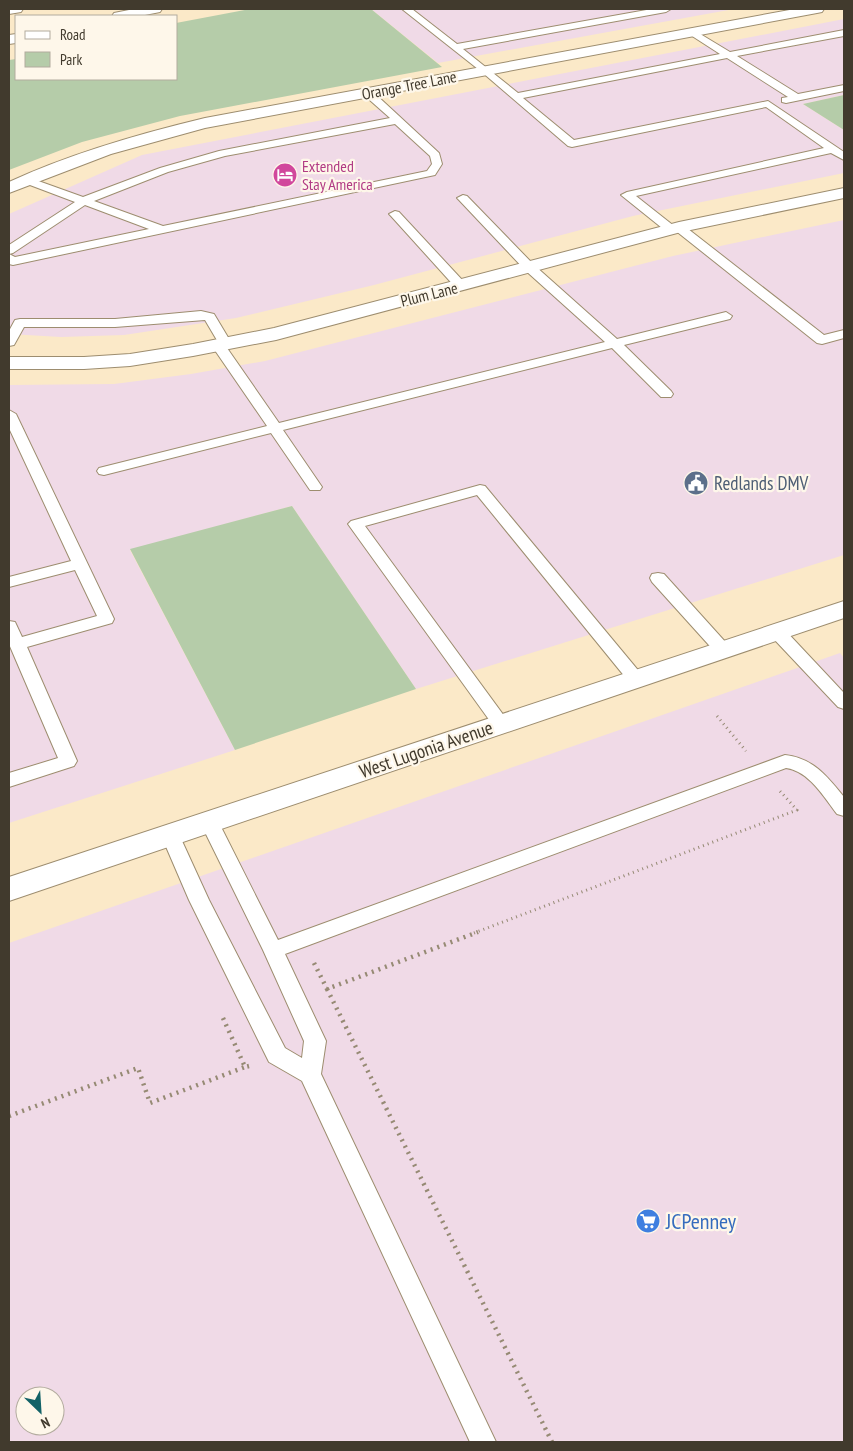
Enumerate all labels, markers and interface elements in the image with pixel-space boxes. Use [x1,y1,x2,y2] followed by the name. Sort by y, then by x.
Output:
[15,15,178,80] legend
[60,25,86,44] text: Road
[60,50,82,69] text: Park
[360,66,458,104] street label: Orange Tree Lane
[302,156,373,194] place label: Extended Stay America
[272,162,298,188] hotel icon: Extended Stay America
[398,277,460,311] street label: Plum Lane
[683,470,709,496] public building icon: Redlands DMV
[714,471,809,495] place label: Redlands DMV
[356,715,496,783] street label: West Lugonia Avenue
[665,1207,737,1235] place label: JCPenney
[635,1208,661,1234] supermarket icon: JCPenney
[15,1386,65,1436] north arrow
[38,1413,53,1433] text: N

